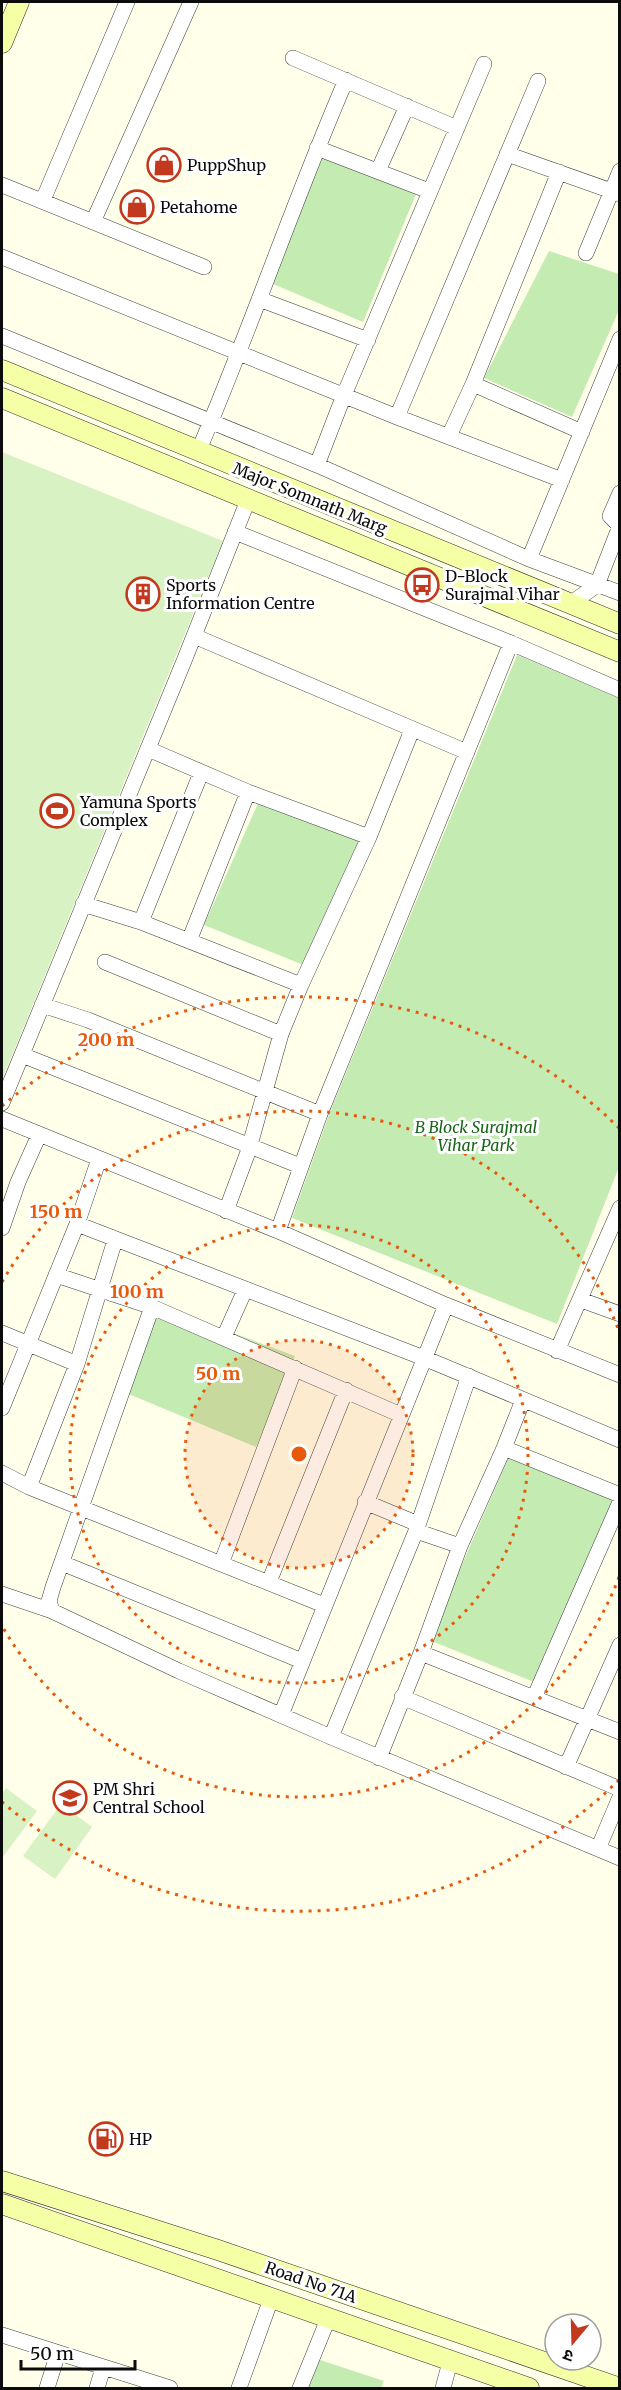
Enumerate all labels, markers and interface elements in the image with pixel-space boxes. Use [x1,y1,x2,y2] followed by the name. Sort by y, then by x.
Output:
[146,147,182,183] shop icon: PuppShup
[187,155,266,175] place label: PuppShup
[119,189,155,225] shop icon: Petahome
[160,197,237,217] place label: Petahome
[230,458,390,538] street label: Major Somnath Marg
[445,566,560,604] place label: D-Block Surajmal Vihar
[404,567,440,603] bus stop icon: D-Block Surajmal Vihar
[166,575,315,613] place label: Sports Information Centre
[125,576,161,612] building icon: Sports Information Centre
[79,792,197,830] place label: Yamuna Sports Complex
[39,793,75,829] sports icon: Yamuna Sports Complex
[78,1028,134,1051] text: 200 m
[415,1117,538,1155] park label: B Block Surajmal Vihar Park
[30,1200,82,1223] text: 150 m
[110,1280,164,1303] text: 100 m
[196,1362,240,1385] text: 50 m
[289,1444,309,1464] centre of rings
[93,1779,205,1817] place label: PM Shri Central School
[52,1780,88,1816] school or university icon: PM Shri Central School
[88,2121,124,2157] fuel station icon: HP
[129,2129,152,2149] place label: HP
[263,2257,360,2307] street label: Road No 71A
[543,2312,603,2372] north arrow
[21,2333,135,2371] scale bar
[30,2342,74,2365] text: 50 m
[560,2345,576,2367] text: उ

